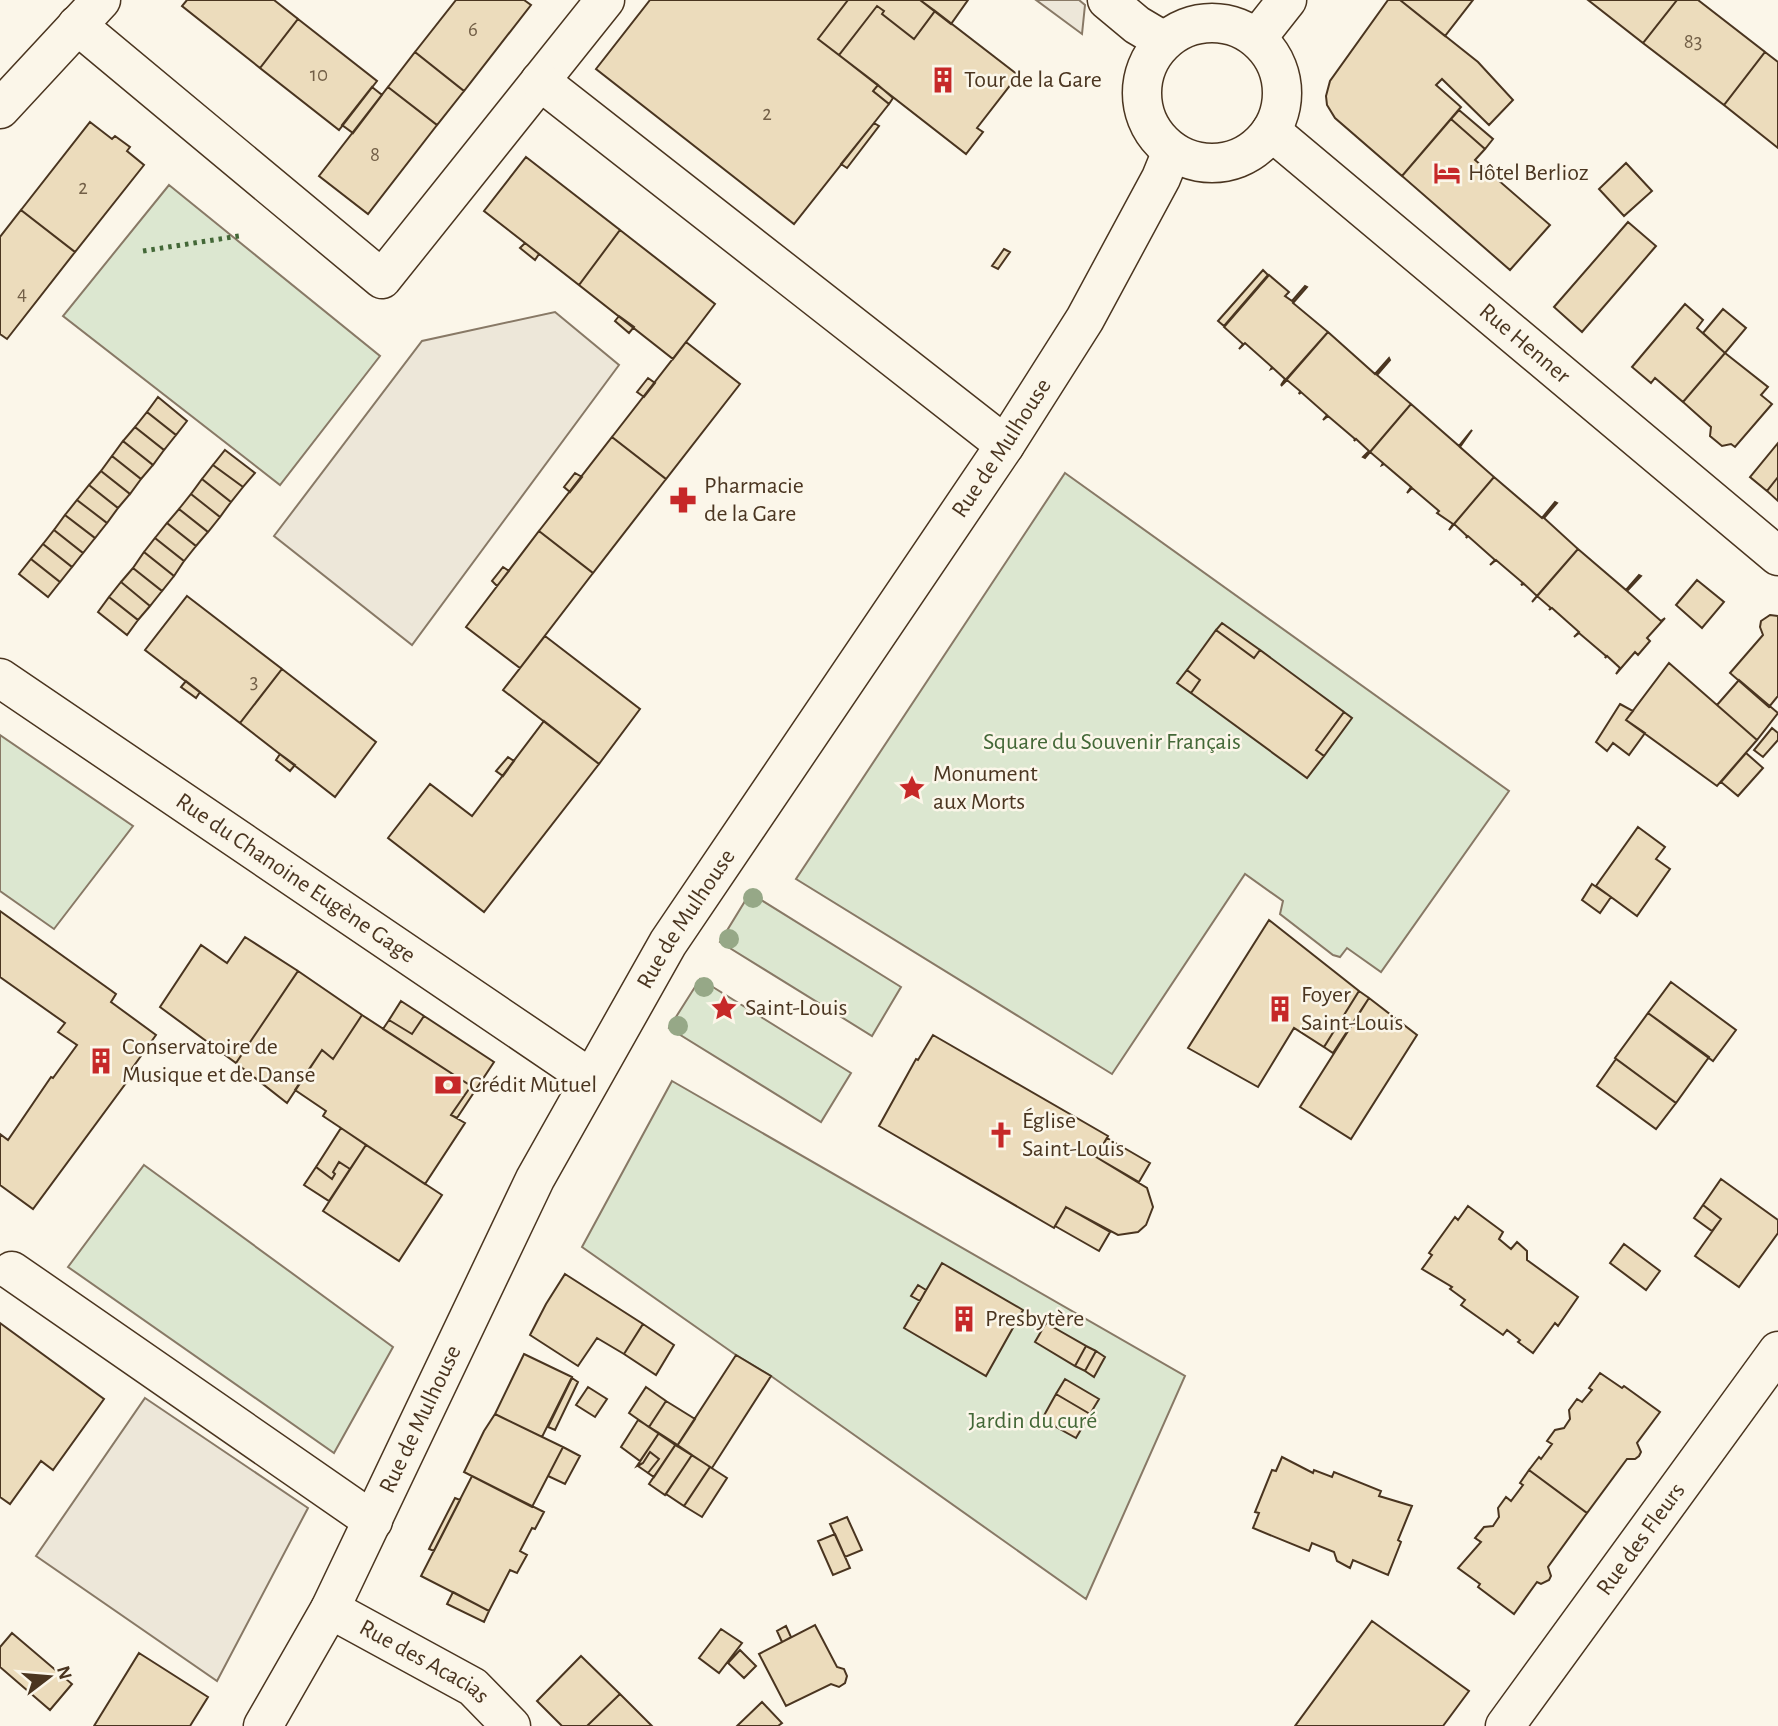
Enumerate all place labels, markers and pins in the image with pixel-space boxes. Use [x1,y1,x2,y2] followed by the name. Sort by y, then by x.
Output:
[928,65,958,95] building icon: Tour de la Gare
[964,68,1102,92] place label: Tour de la Gare
[1432,158,1462,188] hotel icon: Hôtel Berlioz
[1468,161,1589,185] place label: Hôtel Berlioz
[704,474,804,526] place label: Pharmacie de la Gare
[668,485,698,515] pharmacy icon: Pharmacie de la Gare
[933,762,1038,814] place label: Monument aux Morts
[897,773,927,803] place icon: Monument aux Morts
[1301,983,1403,1035] place label: Foyer Saint-Louis
[709,993,739,1023] place icon: Saint-Louis
[1265,994,1295,1024] building icon: Foyer Saint-Louis
[745,996,847,1020] place label: Saint-Louis
[122,1035,316,1087] place label: Conservatoire de Musique et de Danse
[86,1046,116,1076] building icon: Conservatoire de Musique et de Danse
[433,1070,463,1100] bank icon: Crédit Mutuel
[469,1073,597,1097] place label: Crédit Mutuel
[1022,1107,1124,1161] place label: Église Saint-Louis
[986,1120,1016,1150] church icon: Église Saint-Louis
[949,1304,979,1334] building icon: Presbytère
[985,1307,1084,1331] place label: Presbytère

